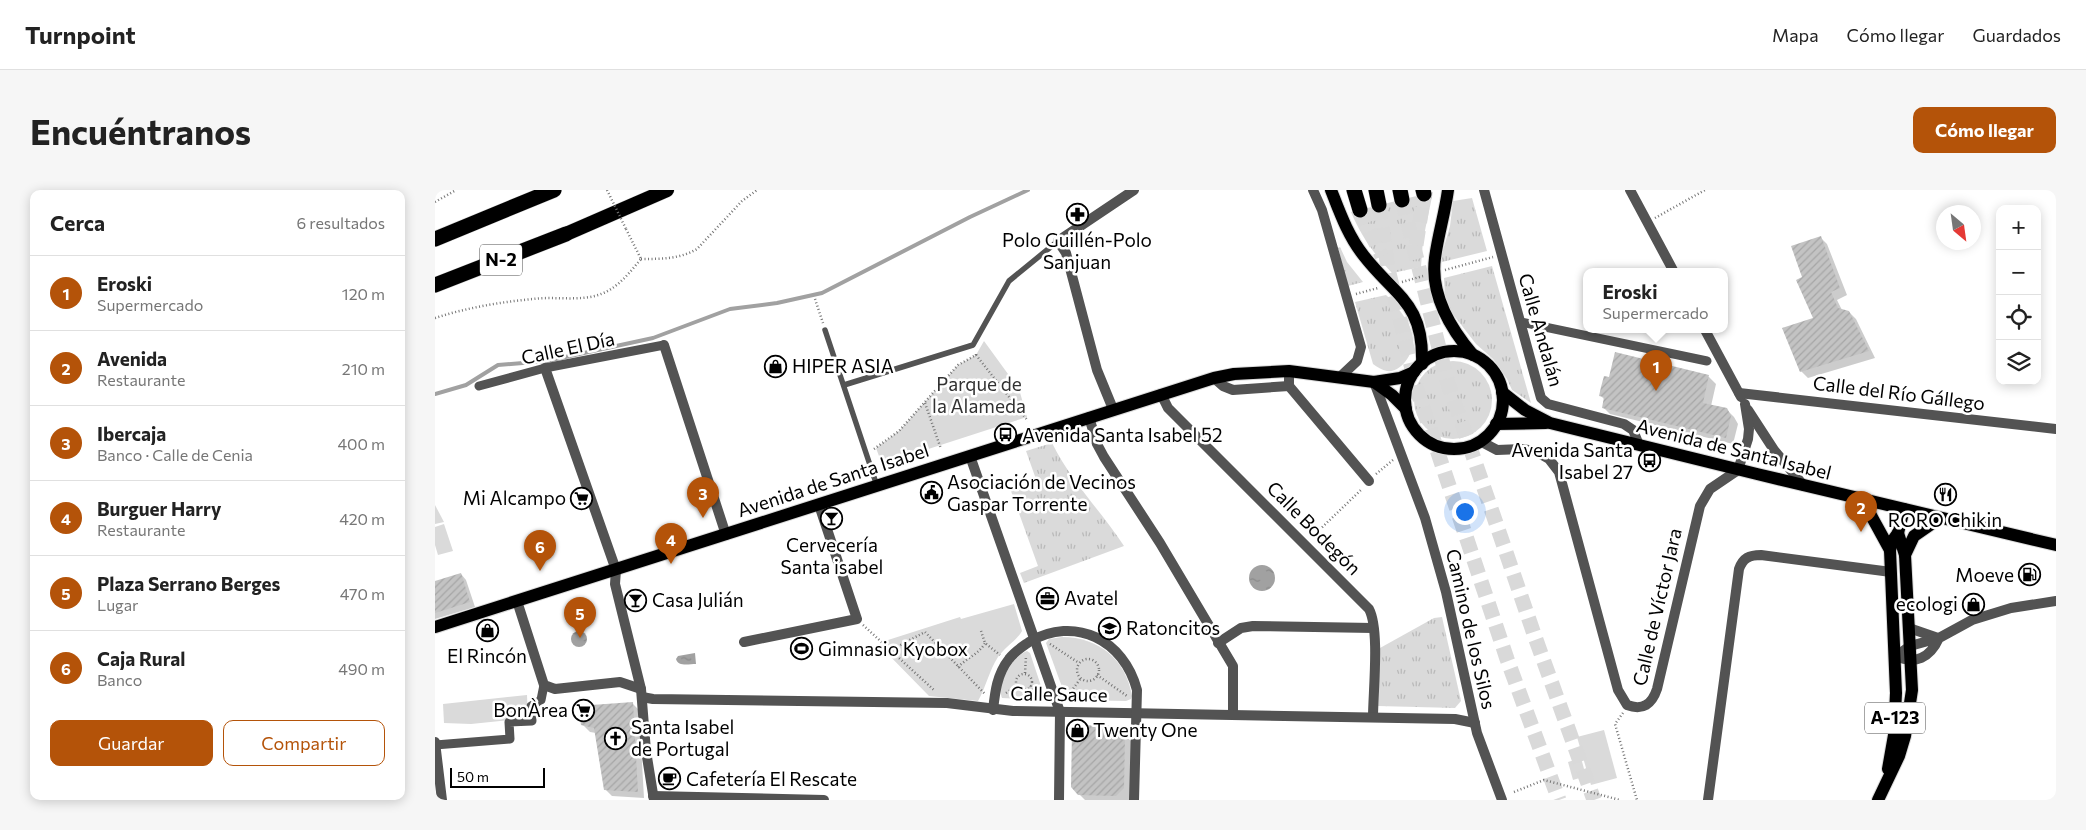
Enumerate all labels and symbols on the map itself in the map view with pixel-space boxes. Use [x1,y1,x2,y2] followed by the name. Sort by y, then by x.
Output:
[1065,202,1089,226] pharmacy icon: Polo Guillén-Polo Sanjuan
[1936,205,1981,250] north arrow
[1002,228,1152,273] place label: Polo Guillén-Polo Sanjuan
[480,244,522,276] road number: N-2
[1514,271,1569,389] street label: Calle Andalán
[519,326,617,369] street label: Calle El Día
[1640,350,1672,391] pin: 1
[764,354,788,378] shop icon: HIPER ASIA
[792,354,894,377] place label: HIPER ASIA
[1812,371,1986,414] street label: Calle del Río Gállego
[932,372,1026,417] park label: Parque de la Alameda
[1634,413,1834,484] street label: Avenida de Santa Isabel
[994,423,1018,447] bus stop icon: Avenida Santa Isabel 52
[1022,423,1223,446] place label: Avenida Santa Isabel 52
[734,438,932,521] street label: Avenida de Santa Isabel
[1511,438,1633,483] place label: Avenida Santa Isabel 27
[1637,449,1661,473] bus stop icon: Avenida Santa Isabel 27
[947,470,1136,515] place label: Asociación de Vecinos Gaspar Torrente
[1263,476,1366,579] street label: Calle Bodegón
[687,477,719,518] pin: 3
[919,481,943,505] public building icon: Asociación de Vecinos Gaspar Torrente
[1933,482,1957,506] restaurant icon: RORO Chikin
[463,486,566,509] place label: Mi Alcampo
[570,486,594,510] supermarket icon: Mi Alcampo
[1845,491,1877,532] pin: 2
[1452,499,1478,525] your location
[820,507,844,531] bar icon: Cervecería Santa isabel
[1888,508,2002,531] place label: RORO Chikin
[655,523,687,564] pin: 4
[1627,526,1686,688] street label: Calle de Víctor Jara
[524,530,556,571] pin: 6
[781,533,883,578] place label: Cervecería Santa isabel
[1442,546,1501,711] street label: Camino de los Silos
[1955,563,2014,586] place label: Moeve
[2018,563,2042,587] fuel station icon: Moeve
[1036,586,1060,610] office icon: Avatel
[1064,586,1118,609] place label: Avatel
[624,588,648,612] bar icon: Casa Julián
[652,588,744,611] place label: Casa Julián
[1896,592,1958,615] place label: ecologi
[1962,592,1986,616] shop icon: ecologi
[564,597,596,638] pin: 5
[1098,616,1122,640] school or university icon: Ratoncitos
[1126,616,1220,639] place label: Ratoncitos
[475,618,499,642] shop icon: El Rincón
[790,637,814,661] sports icon: Gimnasio Kyobox
[818,637,968,660] place label: Gimnasio Kyobox
[447,644,527,667] place label: El Rincón
[1010,681,1108,706] street label: Calle Sauce
[493,698,568,721] place label: BonÀrea
[572,698,596,722] supermarket icon: BonÀrea
[1865,702,1925,734] road number: A-123
[631,715,734,760] place label: Santa Isabel de Portugal
[1065,718,1089,742] shop icon: Twenty One
[1093,718,1197,741] place label: Twenty One
[603,726,627,750] church icon: Santa Isabel de Portugal
[450,765,545,788] scale bar
[658,767,682,791] cafe icon: Cafetería El Rescate
[686,767,857,790] place label: Cafetería El Rescate

